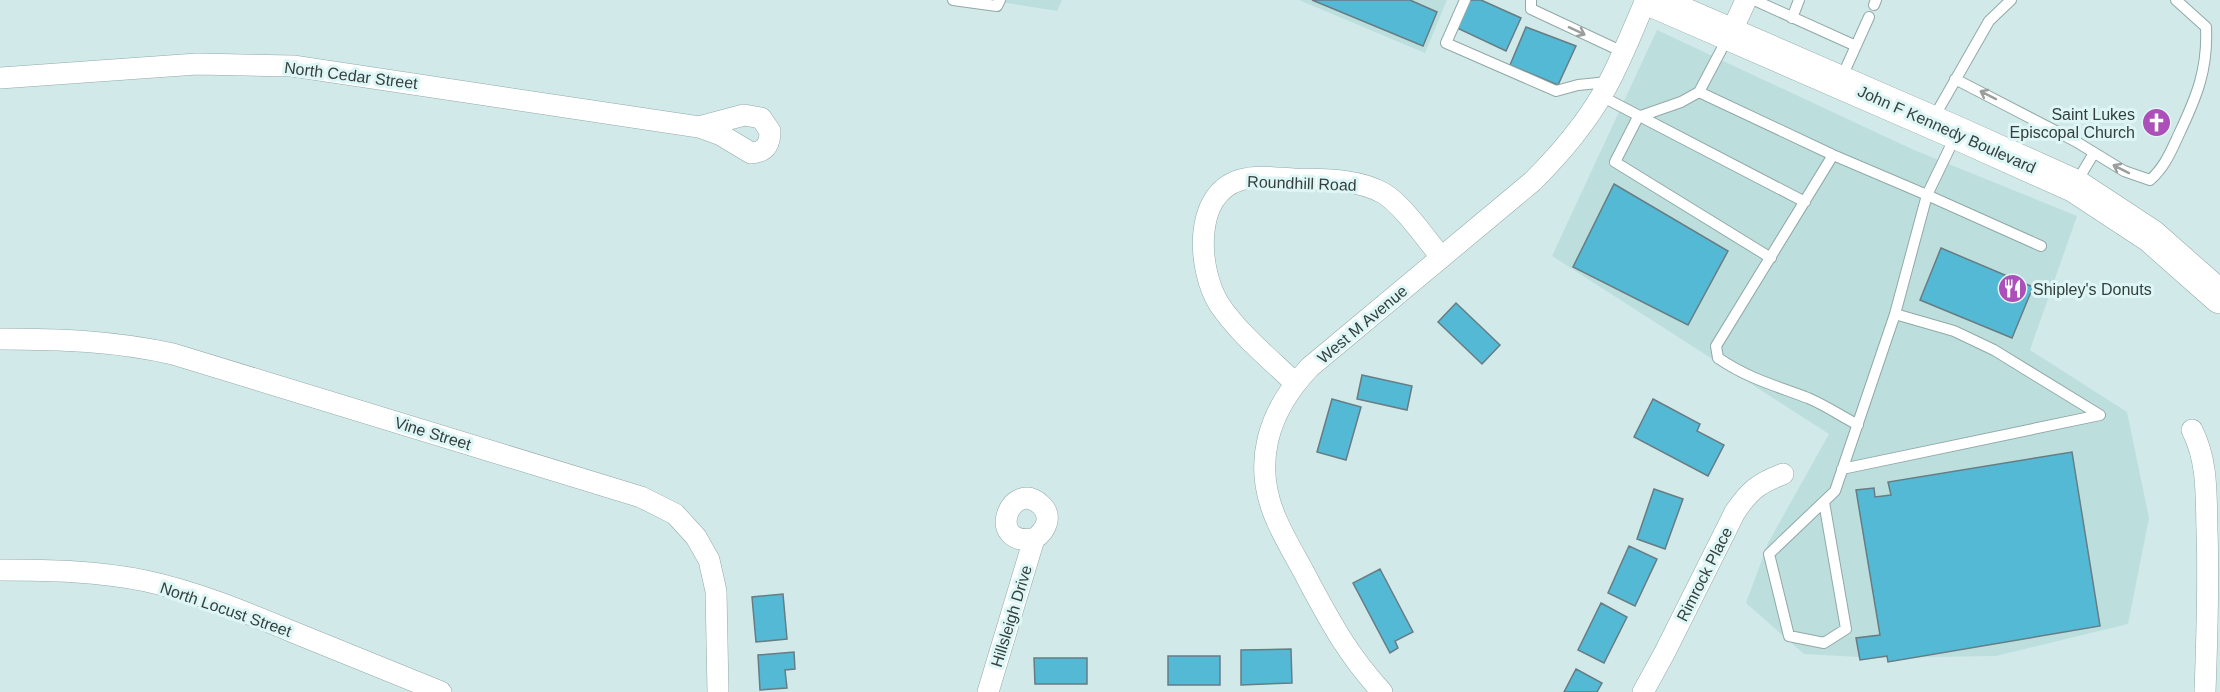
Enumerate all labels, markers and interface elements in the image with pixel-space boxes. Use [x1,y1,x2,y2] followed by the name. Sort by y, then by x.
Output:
[1567,25,1585,37] one-way arrow
[283,59,419,92] street label: North Cedar Street
[1855,82,2038,176] street label: John F Kennedy Boulevard
[1979,89,1997,101] one-way arrow
[2010,106,2135,141] place label: Saint Lukes Episcopal Church
[2140,107,2172,139] church icon: Saint Lukes Episcopal Church
[2112,162,2130,174] one-way arrow
[1247,173,1357,194] street label: Roundhill Road
[1996,273,2028,305] restaurant icon: Shipley's Donuts
[2033,281,2152,298] place label: Shipley's Donuts
[1314,282,1411,367] street label: West M Avenue
[393,414,474,453] street label: Vine Street
[1673,524,1735,624] street label: Rimrock Place
[988,563,1035,669] street label: Hillsleigh Drive
[158,579,294,640] street label: North Locust Street

